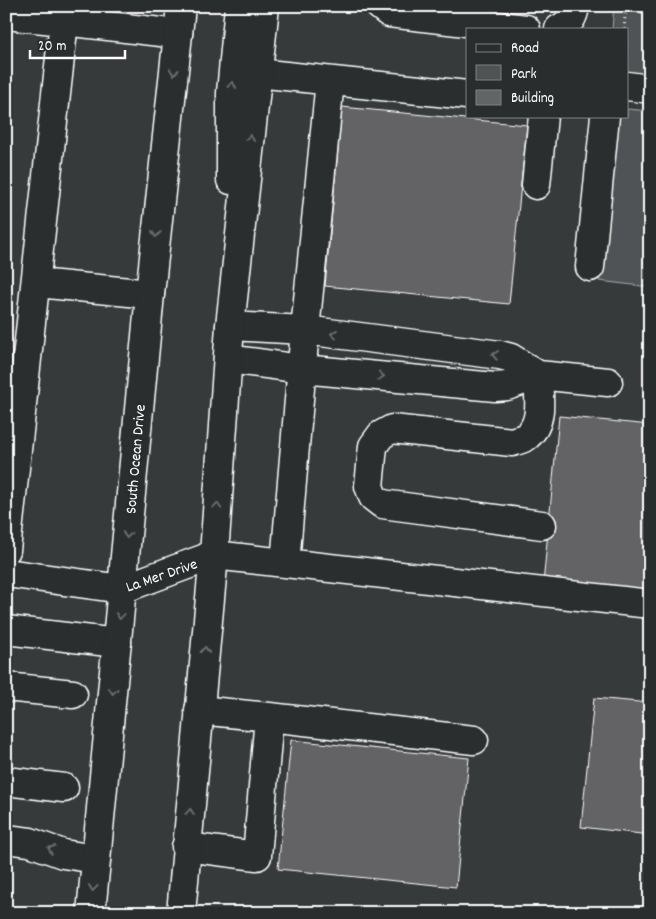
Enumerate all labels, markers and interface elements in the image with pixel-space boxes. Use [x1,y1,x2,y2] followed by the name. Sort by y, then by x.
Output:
[30,28,125,60] scale bar
[466,28,628,118] legend
[38,36,66,58] text: 20 m
[511,38,539,60] text: Road
[511,64,537,86] text: Park
[169,68,180,76] one-way arrow
[226,81,237,89] one-way arrow
[511,88,554,110] text: Building
[245,134,256,142] one-way arrow
[151,230,162,238] one-way arrow
[329,329,337,340] one-way arrow
[490,350,499,360] one-way arrow
[377,371,385,382] one-way arrow
[120,403,153,515] street label: South Ocean Drive
[211,502,222,510] one-way arrow
[122,531,133,539] one-way arrow
[123,553,201,599] street label: La Mer Drive
[115,612,126,620] one-way arrow
[199,646,210,654] one-way arrow
[107,688,118,696] one-way arrow
[184,808,195,816] one-way arrow
[47,845,56,855] one-way arrow
[88,884,99,892] one-way arrow

